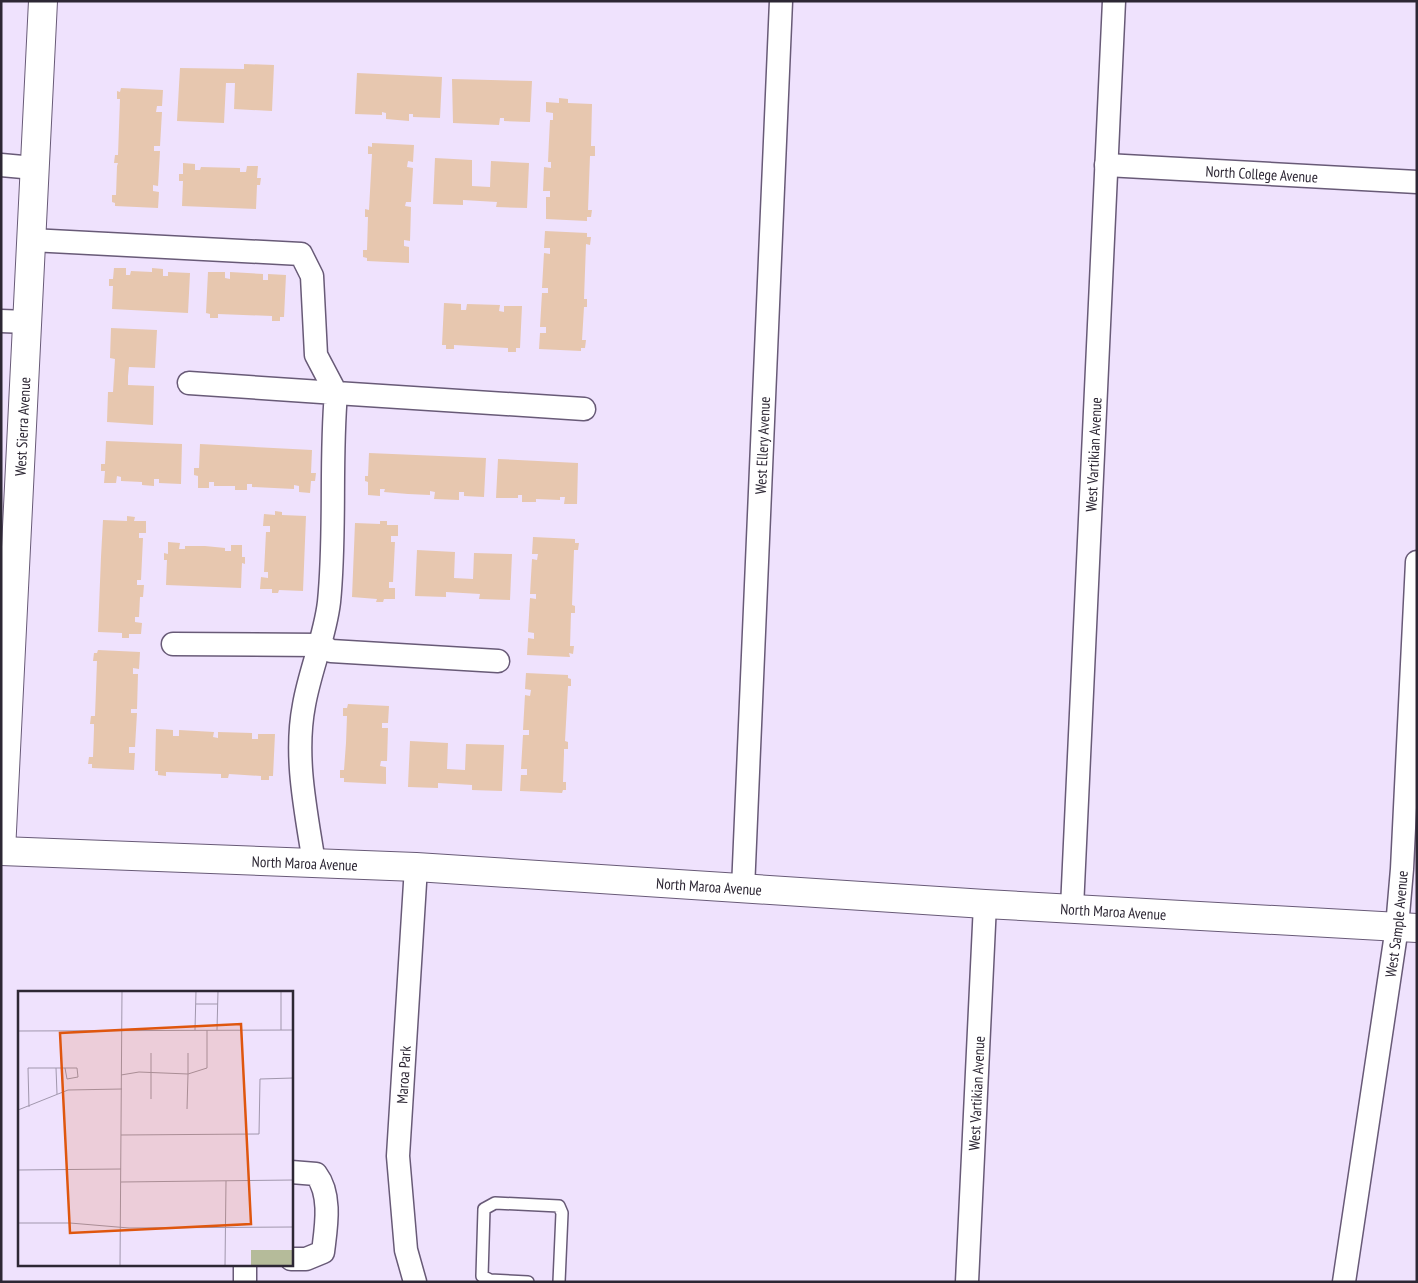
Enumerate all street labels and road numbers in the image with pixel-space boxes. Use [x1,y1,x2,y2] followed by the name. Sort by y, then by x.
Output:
[1205,161,1318,186] street label: North College Avenue
[10,377,34,476] street label: West Sierra Avenue
[750,396,774,495] street label: West Ellery Avenue
[1081,397,1105,512] street label: West Vartikian Avenue
[251,851,358,874] street label: North Maroa Avenue
[1380,870,1411,978] street label: West Sample Avenue
[656,873,763,899] street label: North Maroa Avenue
[1060,899,1167,924] street label: North Maroa Avenue
[964,1036,988,1151] street label: West Vartikian Avenue
[392,1045,414,1104] street label: Maroa Park

